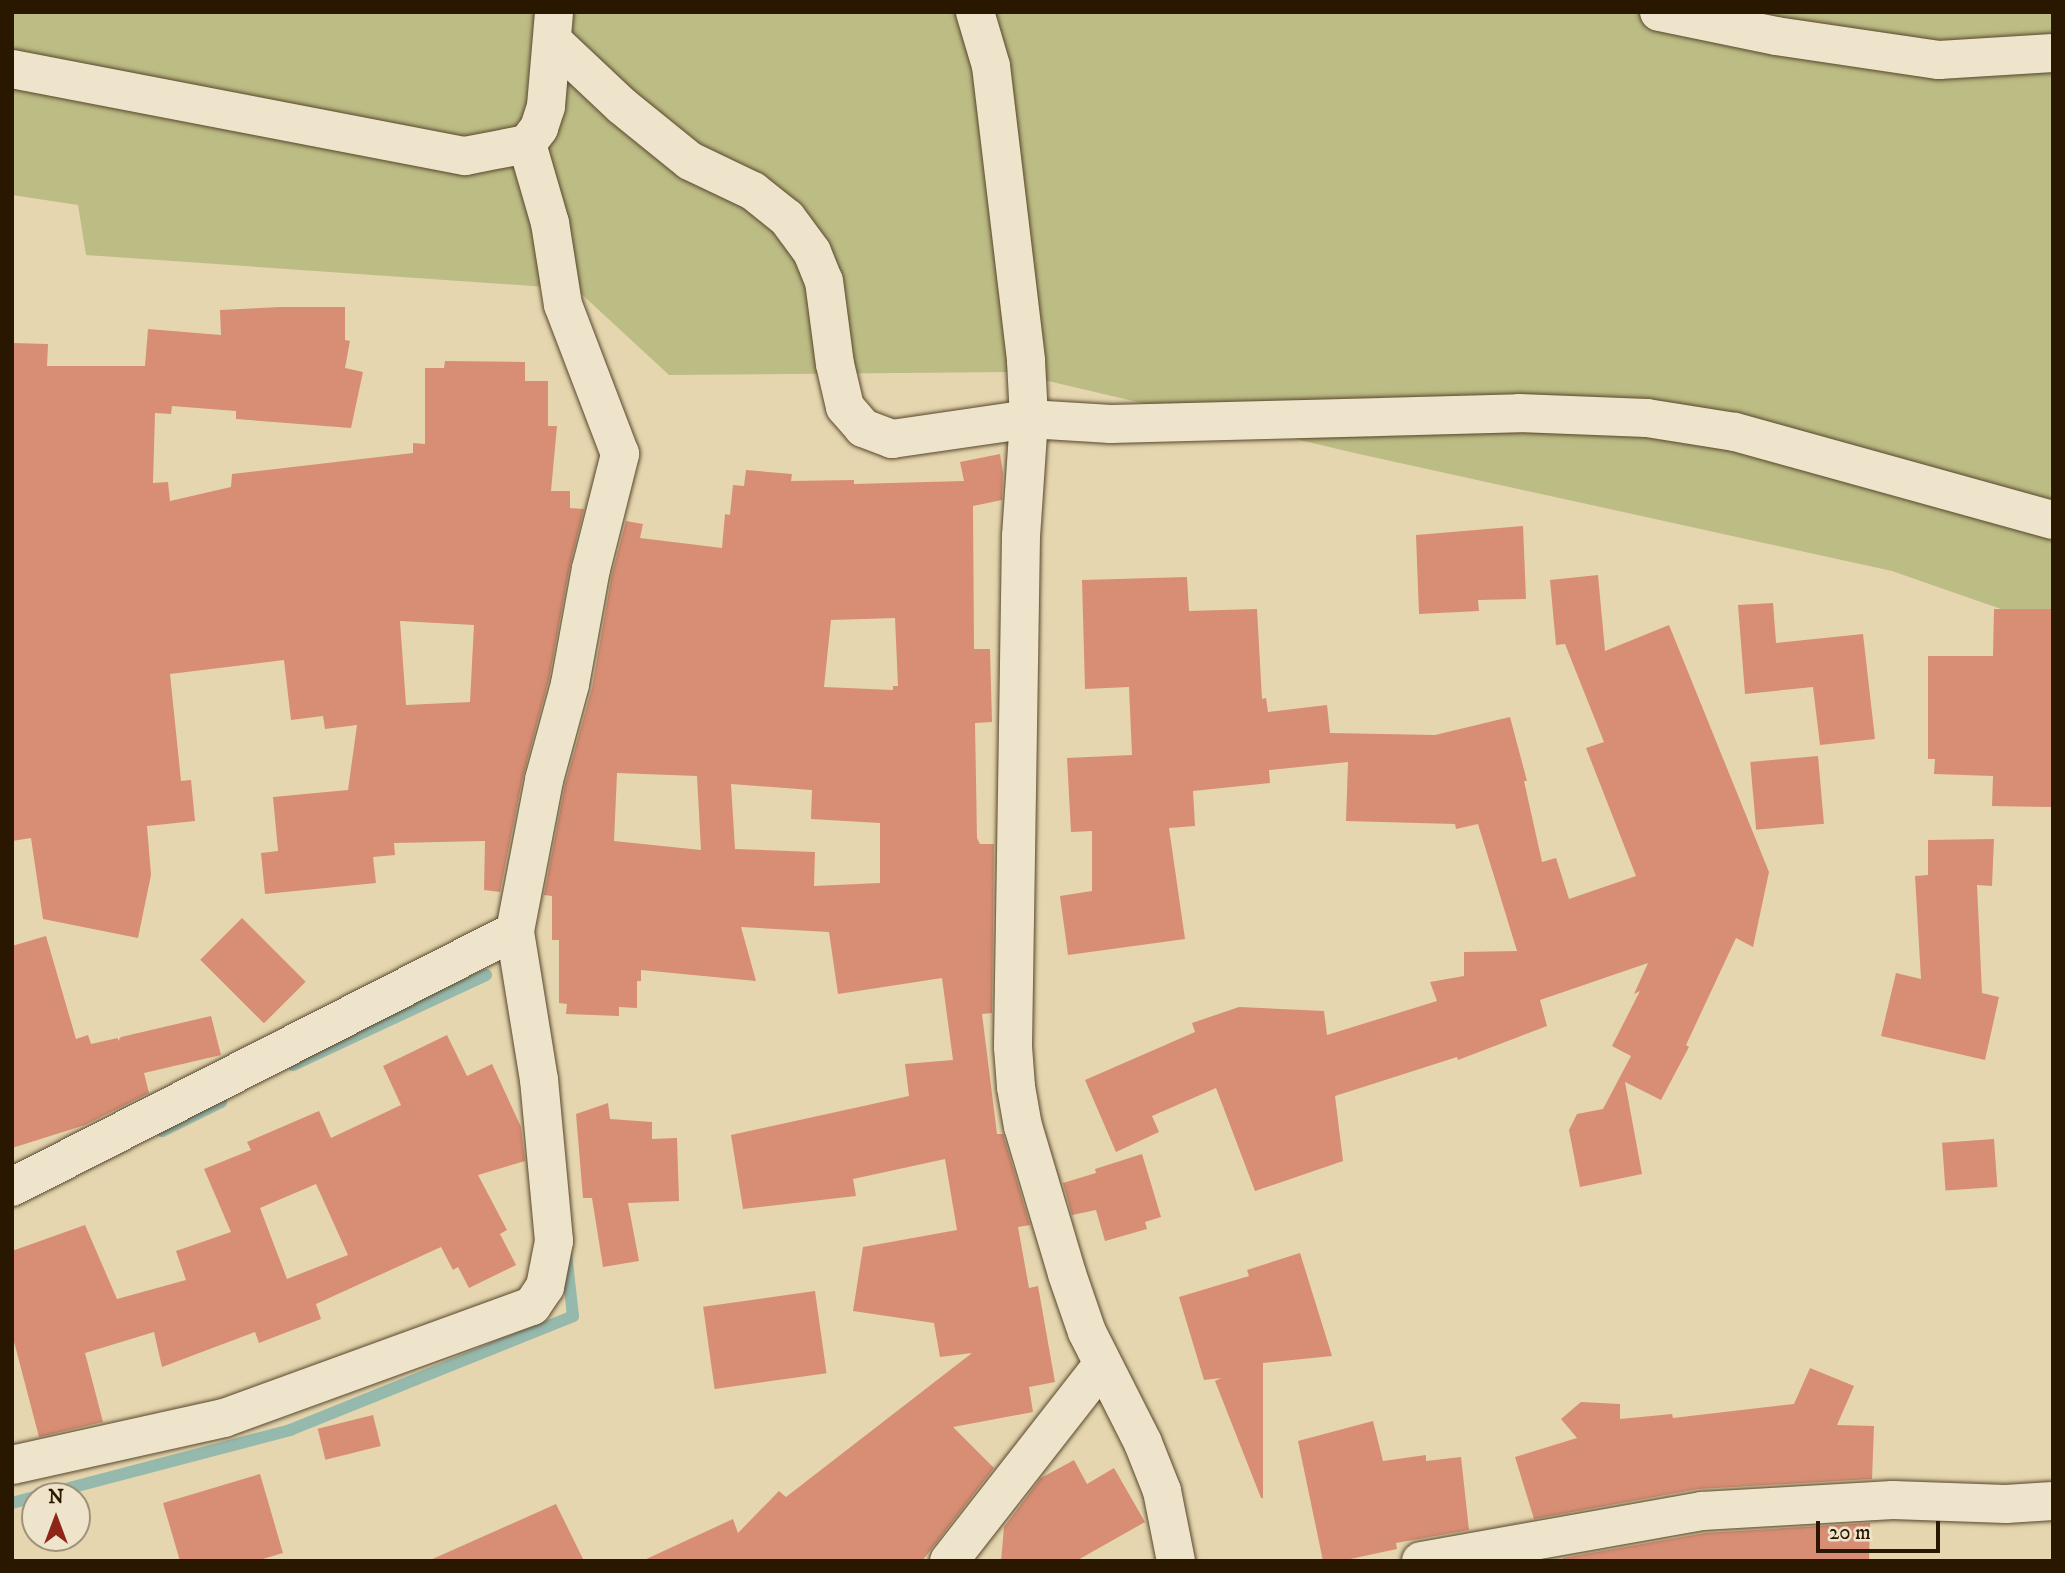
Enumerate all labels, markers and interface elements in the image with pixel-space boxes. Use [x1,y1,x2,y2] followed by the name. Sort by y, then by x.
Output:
[21,1482,91,1552] north arrow
[48,1486,64,1509] text: N
[1820,1506,1944,1550] scale bar
[1829,1520,1871,1546] text: 20 m

